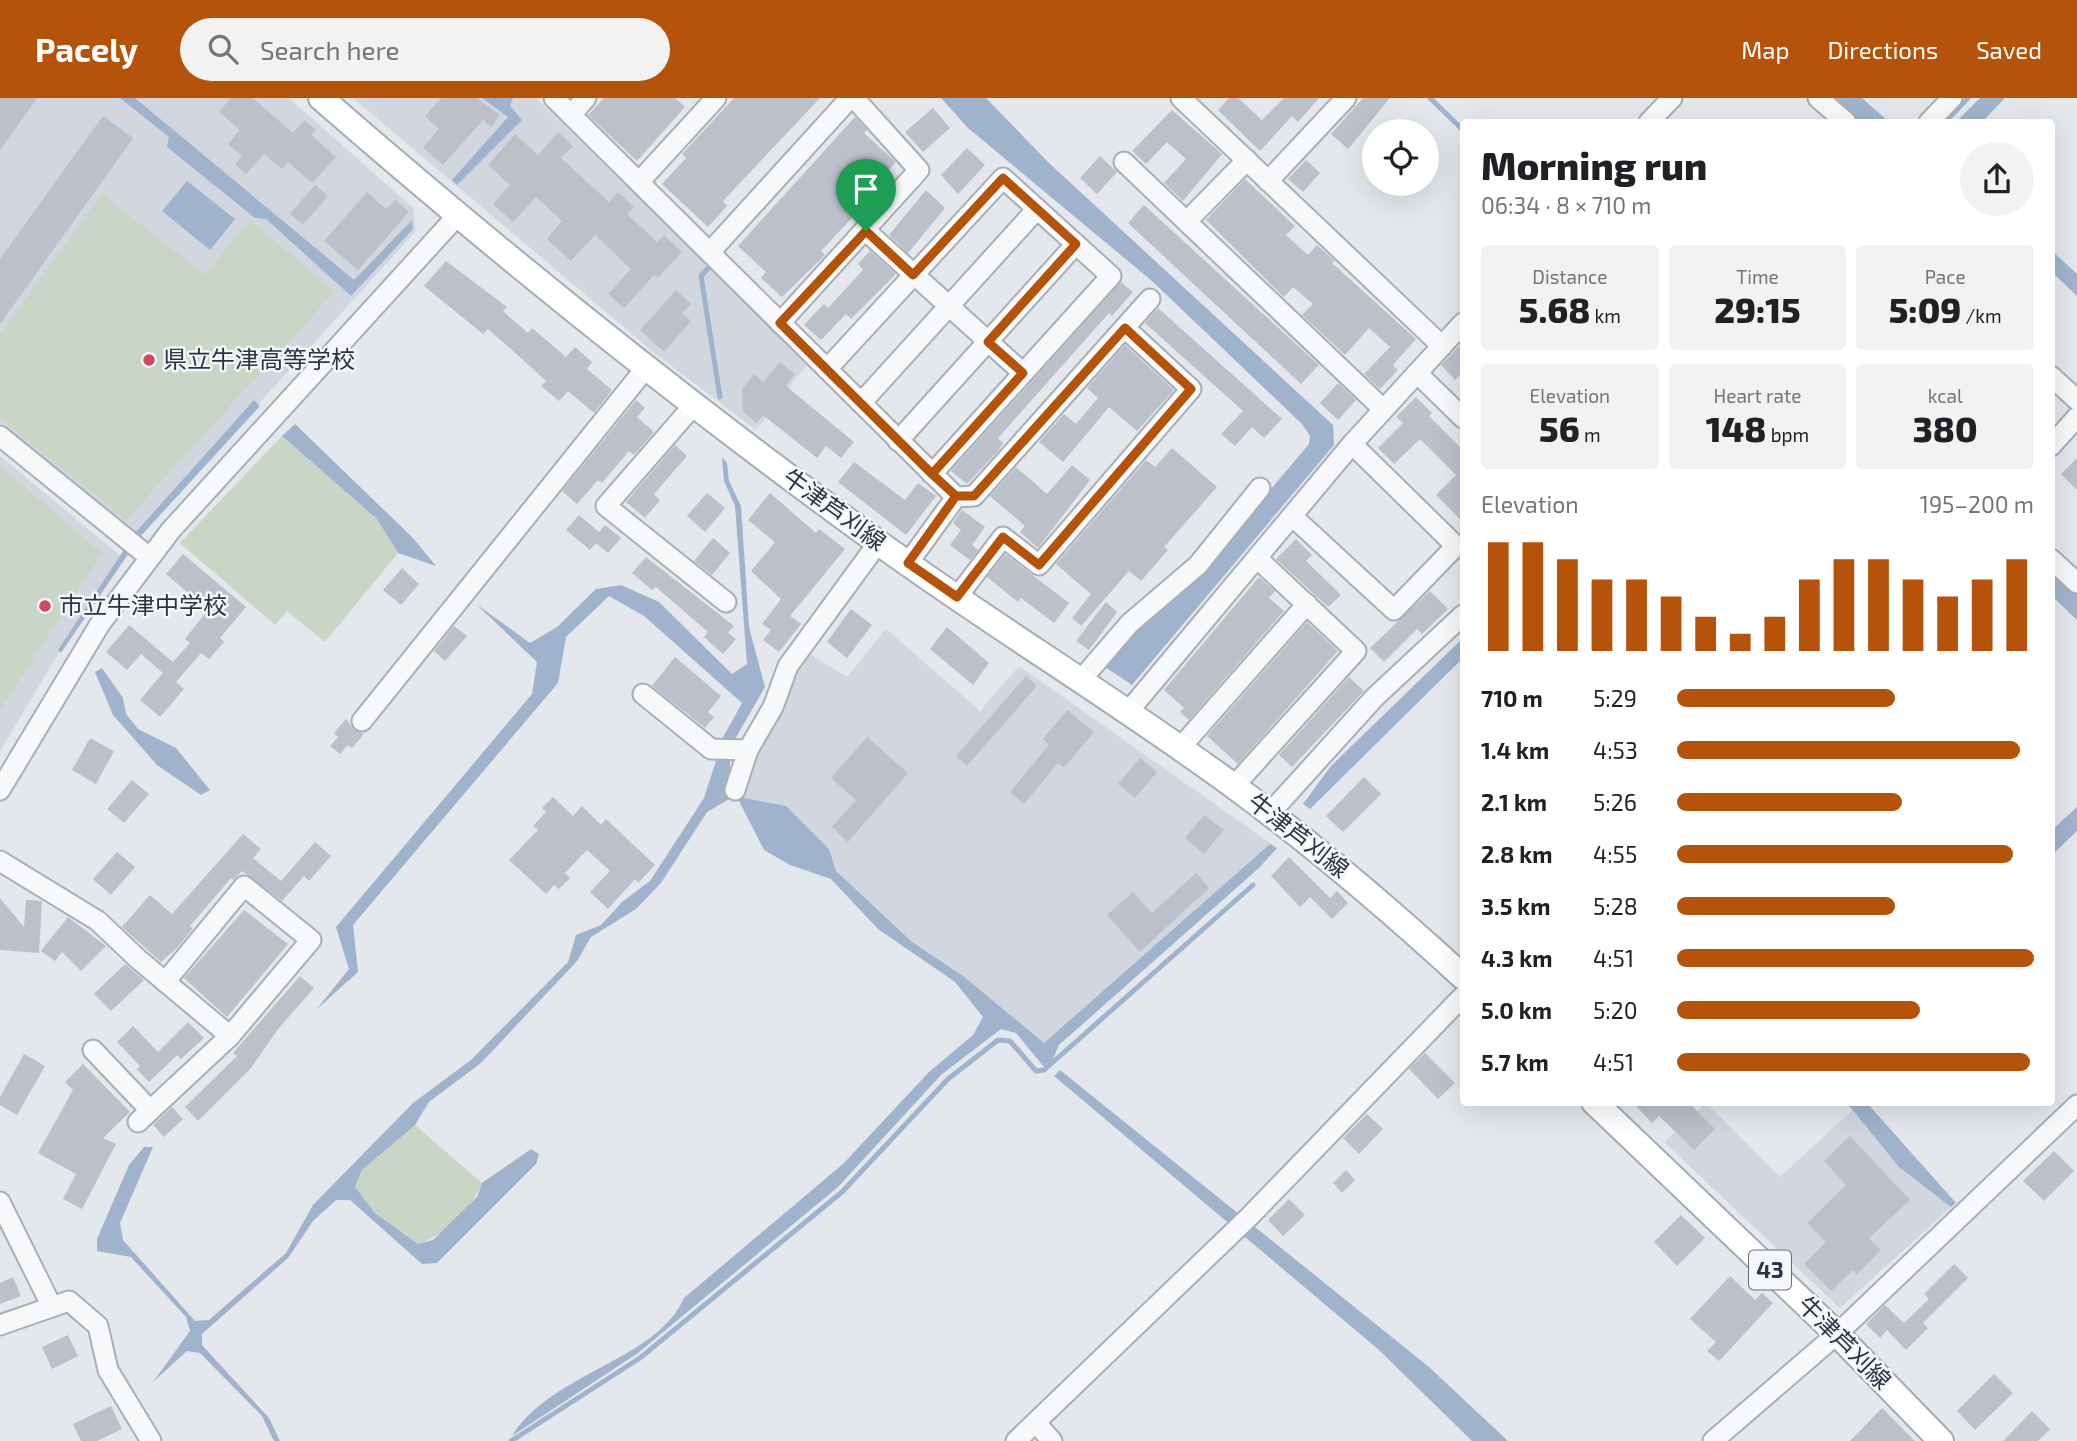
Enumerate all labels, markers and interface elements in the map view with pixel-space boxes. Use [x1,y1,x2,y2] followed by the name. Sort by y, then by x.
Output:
[180,18,670,81] search box
[35,29,138,69] text: Pacely
[204,30,242,68] icon: search
[260,34,400,65] text: Search here
[1741,35,1789,64] text: Map
[1827,35,1938,64] text: Directions
[1976,35,2042,64] text: Saved
[1362,119,1439,196] map controls
[1362,119,1439,196] button: locate
[1481,142,1707,188] text: Morning run
[1960,142,2034,216] button: share
[836,159,896,231] pin
[847,170,885,208] icon: arrive
[1481,191,1652,219] text: 06:34 · 8 × 710 m
[1532,265,1607,288] text: Distance
[1736,265,1779,288] text: Time
[1925,265,1966,288] text: Pace
[1519,288,1590,330] text: 5.68
[1714,288,1801,330] text: 29:15
[1889,288,1961,330] text: 5:09
[1590,304,1621,327] text: km
[1961,304,2002,327] text: /km
[163,344,355,373] place label: 県立牛津高等学校
[141,352,157,368] marker: 県立牛津高等学校
[1530,384,1610,407] text: Elevation
[1714,384,1801,407] text: Heart rate
[1928,384,1963,407] text: kcal
[1539,407,1580,449] text: 56
[1706,407,1766,449] text: 148
[1913,407,1978,449] text: 380
[1580,423,1601,446] text: m
[1766,423,1809,446] text: bpm
[778,462,892,556] street label: 牛津芦刈線
[1481,490,1579,518] text: Elevation
[1920,490,2034,518] text: 195–200 m
[59,590,227,619] place label: 市立牛津中学校
[37,598,53,614] marker: 市立牛津中学校
[1481,684,1543,712] text: 710 m
[1593,684,1637,712] text: 5:29
[1481,736,1549,764] text: 1.4 km
[1593,736,1638,764] text: 4:53
[1243,786,1355,883] street label: 牛津芦刈線
[1481,788,1547,816] text: 2.1 km
[1593,788,1637,816] text: 5:26
[1481,840,1552,868] text: 2.8 km
[1593,840,1637,868] text: 4:55
[1481,892,1550,920] text: 3.5 km
[1593,892,1638,920] text: 5:28
[1481,944,1552,972] text: 4.3 km
[1593,944,1634,972] text: 4:51
[1481,996,1552,1024] text: 5.0 km
[1593,996,1638,1024] text: 5:20
[1481,1048,1549,1076] text: 5.7 km
[1593,1048,1634,1076] text: 4:51
[1749,1250,1791,1289] road number: 43
[1792,1289,1898,1395] street label: 牛津芦刈線

